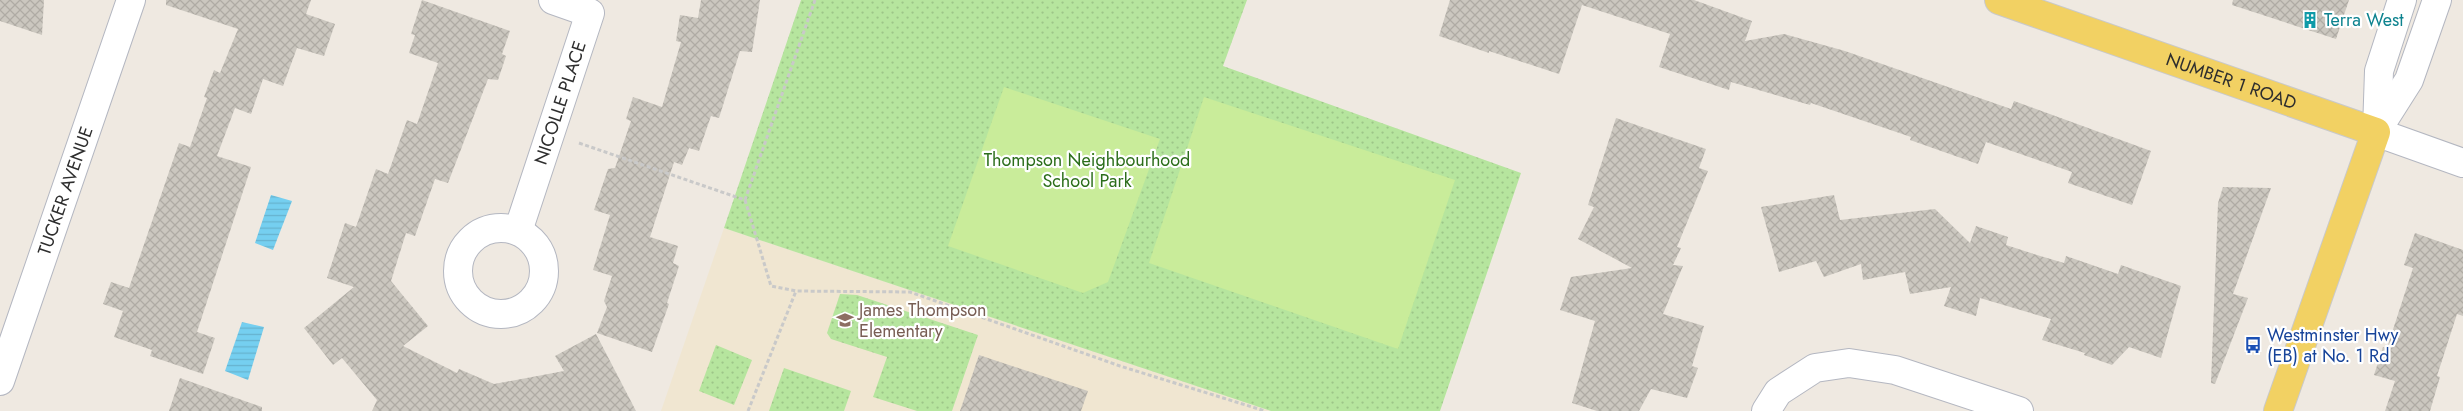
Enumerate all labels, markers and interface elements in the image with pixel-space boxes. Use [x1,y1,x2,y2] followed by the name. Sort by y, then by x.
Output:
[2324,7,2404,33] place label: Terra West
[2300,10,2320,30] building icon: Terra West
[528,38,593,168] street label: NICOLLE PLACE
[2162,46,2300,116] street label: NUMBER 1 ROAD
[31,123,100,259] street label: TUCKER AVENUE
[984,147,1190,194] park label: Thompson Neighbourhood School Park
[857,297,986,344] place label: James Thompson Elementary
[835,310,855,330] school or university icon: James Thompson Elementary
[2267,322,2398,369] place label: Westminster Hwy (EB) at No. 1 Rd
[2243,335,2263,355] bus stop icon: Westminster Hwy (EB) at No. 1 Rd

